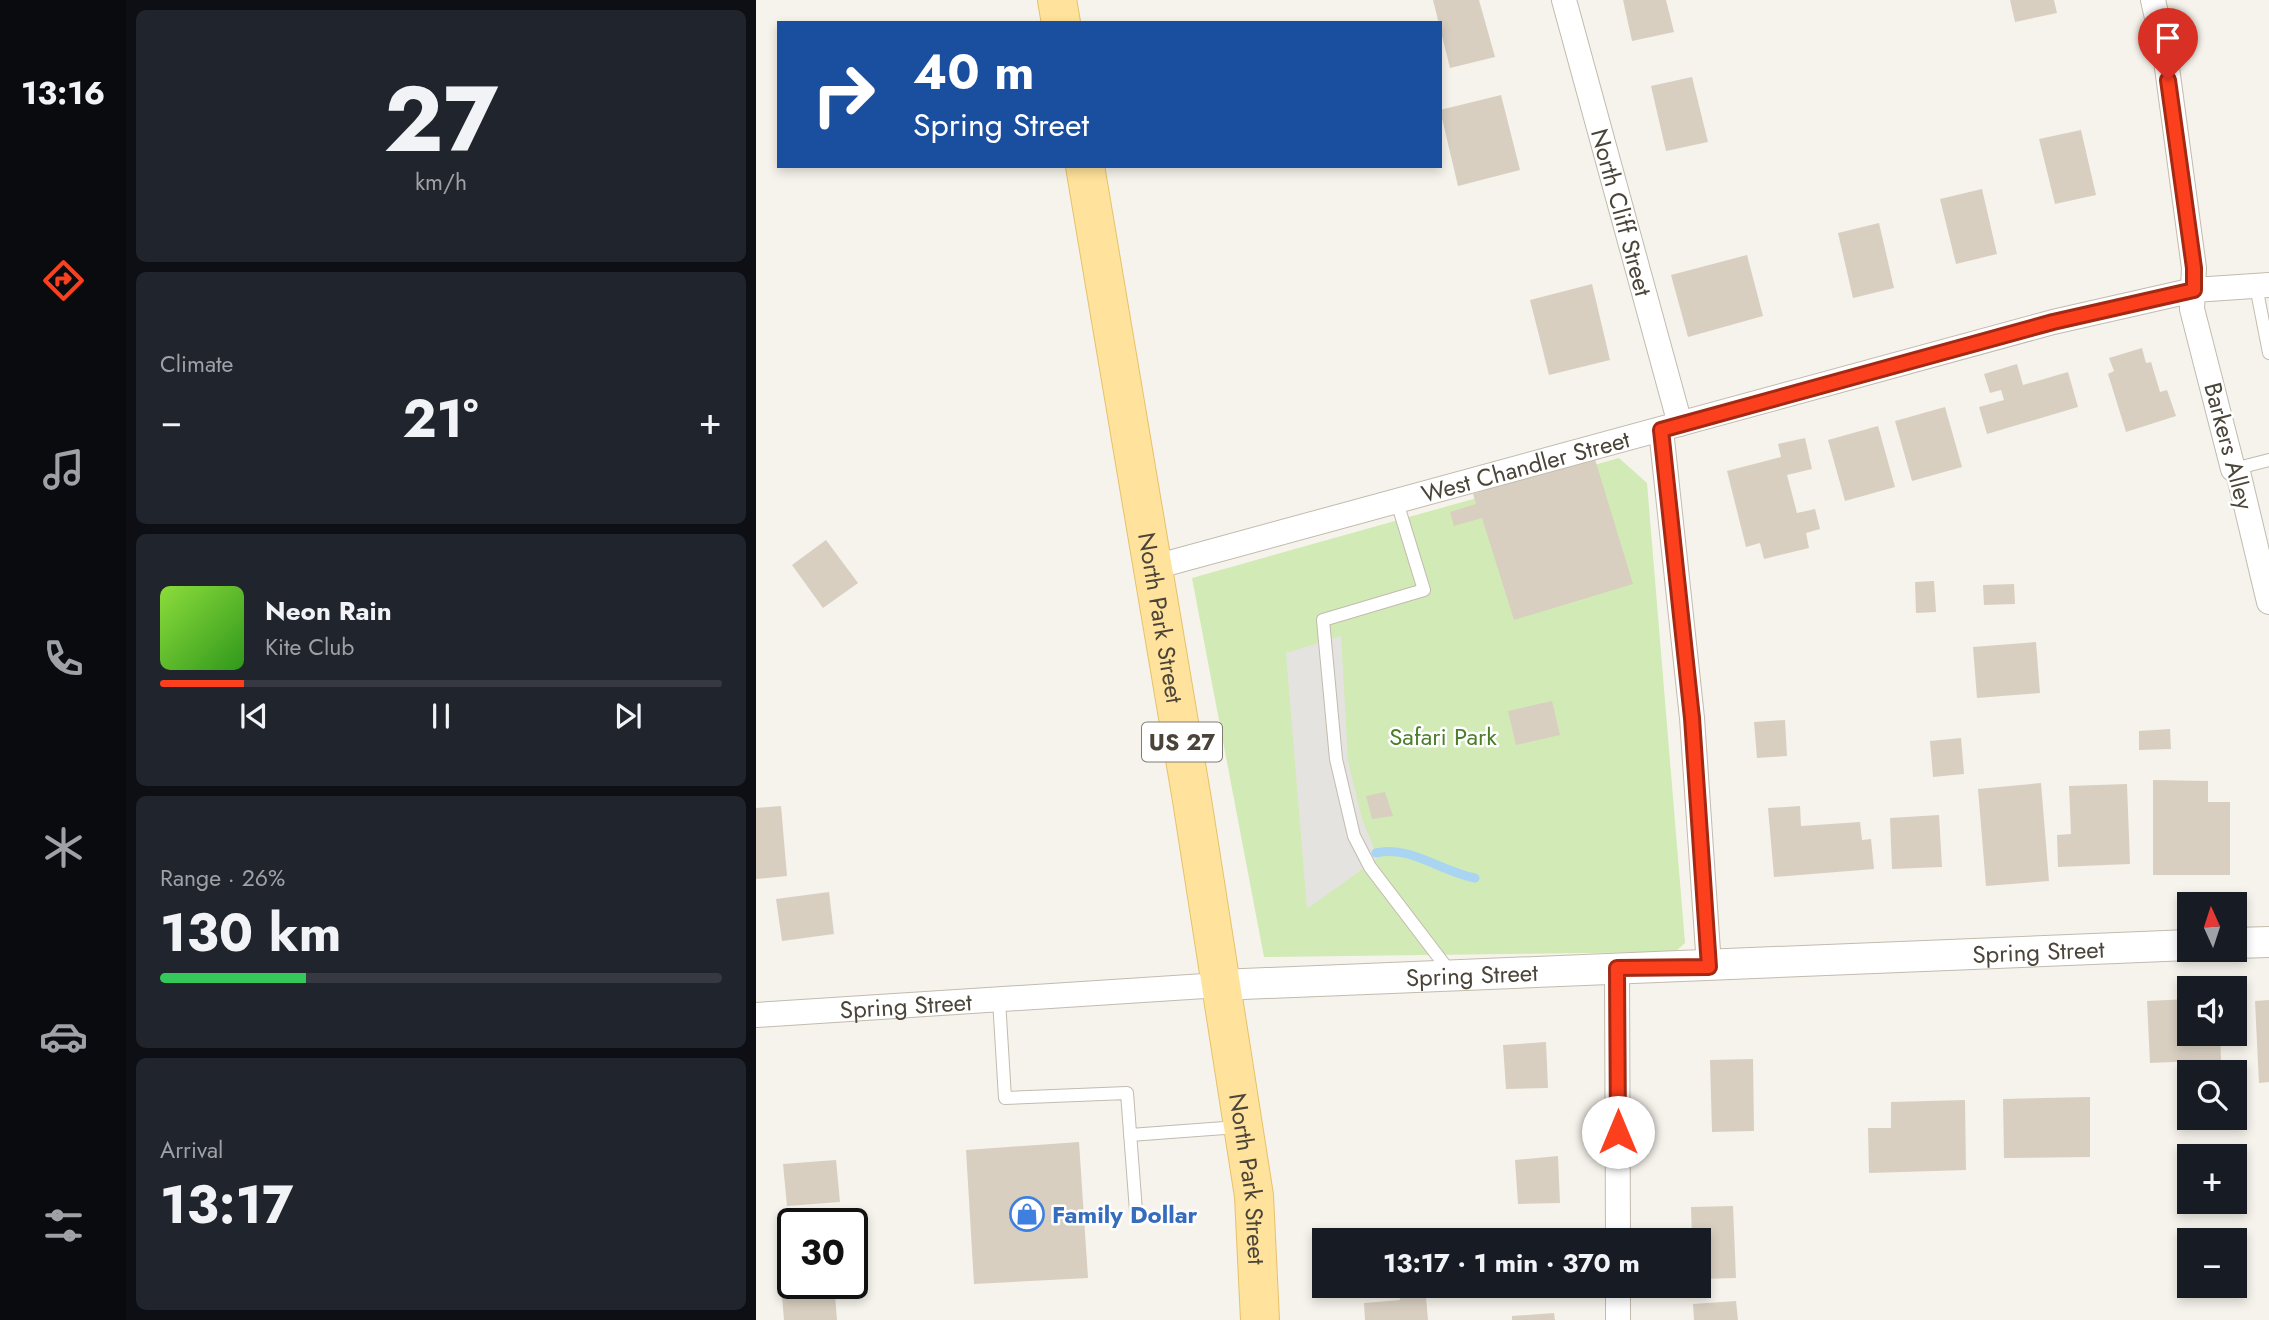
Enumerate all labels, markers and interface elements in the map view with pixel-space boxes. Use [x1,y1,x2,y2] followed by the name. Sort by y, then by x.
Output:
[2138,8,2198,80] pin
[2149,19,2187,57] icon: arrive
[913,37,1035,107] text: 40 m
[798,49,889,140] icon: right
[384,54,498,185] text: 27
[21,70,105,116] text: 13:16
[913,102,1089,148] text: Spring Street
[1582,125,1662,300] street label: North Cliff Street
[415,165,467,199] text: km/h
[39,256,88,305] icon: directions
[160,347,233,381] text: Climate
[2195,379,2263,514] street label: Barkers Alley
[403,381,479,457] text: 21°
[160,393,182,448] text: −
[699,393,722,448] text: +
[1417,421,1634,511] street label: West Chandler Street
[39,445,88,494] icon: music
[1130,529,1193,706] street label: North Park Street
[265,592,392,630] text: Neon Rain
[265,630,354,664] text: Kite Club
[39,634,88,683] icon: phone
[235,697,273,735] icon: previous
[422,697,460,735] icon: pause
[609,697,647,735] icon: next
[1389,719,1497,754] park label: Safari Park
[1142,722,1222,762] road number: US 27
[39,823,88,872] icon: climate
[160,861,285,895] text: Range · 26%
[2177,892,2247,962] north arrow
[2177,892,2247,1298] map controls
[160,895,341,971] text: 130 km
[1972,931,2105,971] street label: Spring Street
[1405,954,1539,995] street label: Spring Street
[2177,976,2247,1046] button: sound
[839,984,973,1027] street label: Spring Street
[39,1012,88,1061] icon: car
[2177,1060,2247,1130] button: search
[1221,1090,1275,1266] street label: North Park Street
[1581,1095,1655,1169] position arrow
[160,1133,223,1167] text: Arrival
[2177,1144,2247,1214] button: +
[160,1167,293,1243] text: 13:17
[1008,1195,1046,1233] shop icon: Family Dollar
[1052,1197,1198,1232] place label: Family Dollar
[39,1201,88,1250] icon: filters
[777,1208,868,1299] speed limit sign: 30
[2177,1228,2247,1298] button: −
[1383,1244,1640,1282] text: 13:17 · 1 min · 370 m

